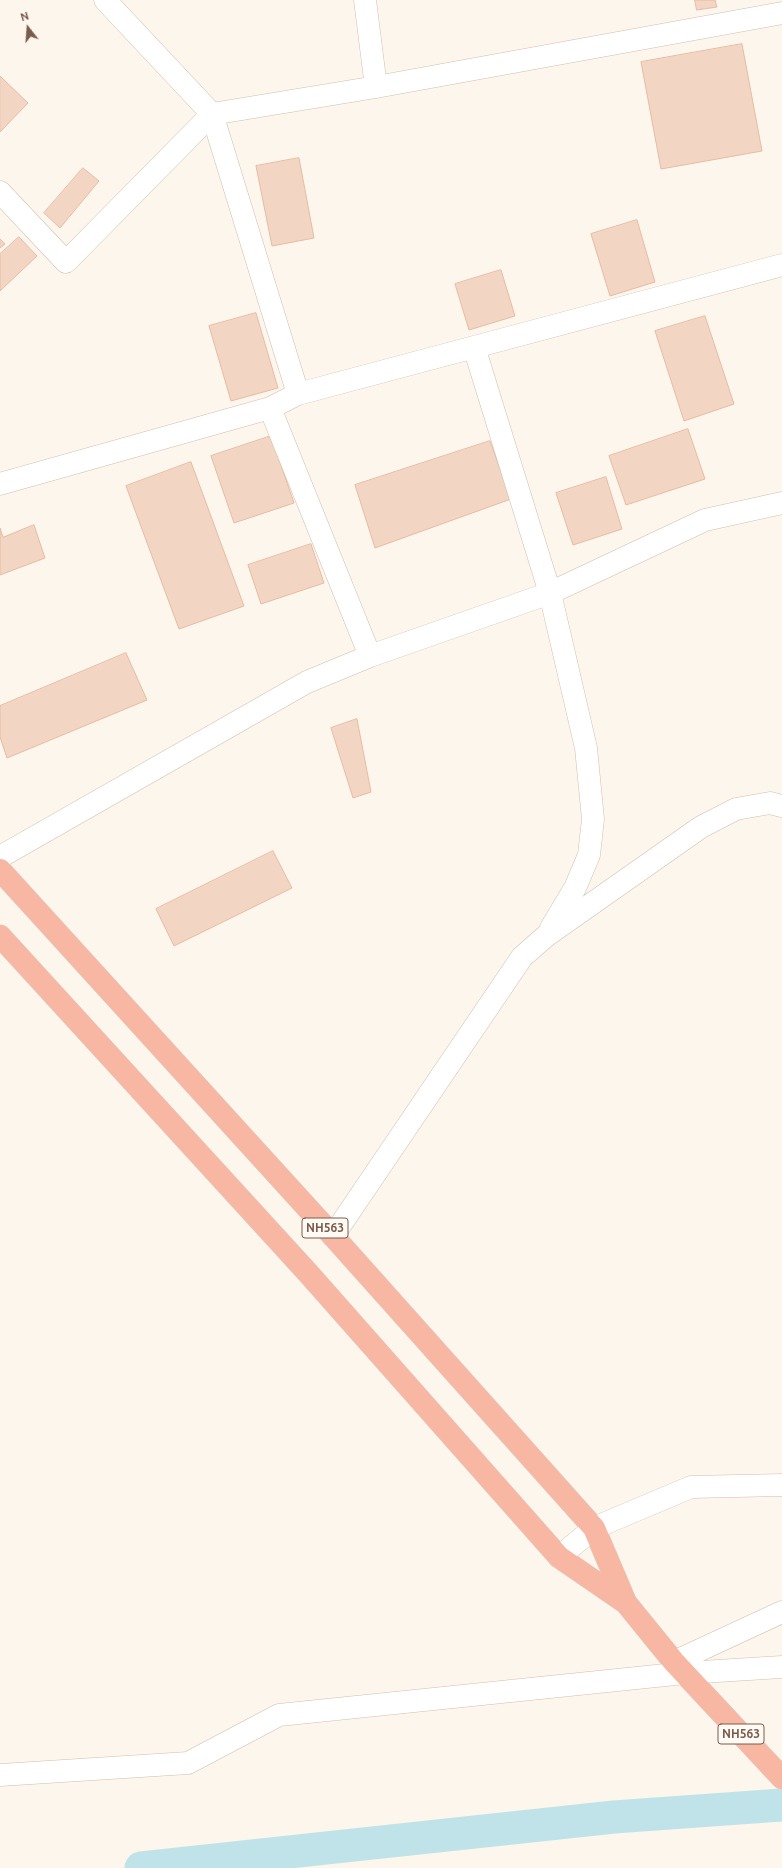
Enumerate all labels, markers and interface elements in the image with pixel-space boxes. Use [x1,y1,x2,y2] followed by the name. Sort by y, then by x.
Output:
[8,8,48,48] north arrow
[19,10,30,23] text: N
[302,1218,348,1238] road number: NH563
[718,1724,764,1744] road number: NH563

